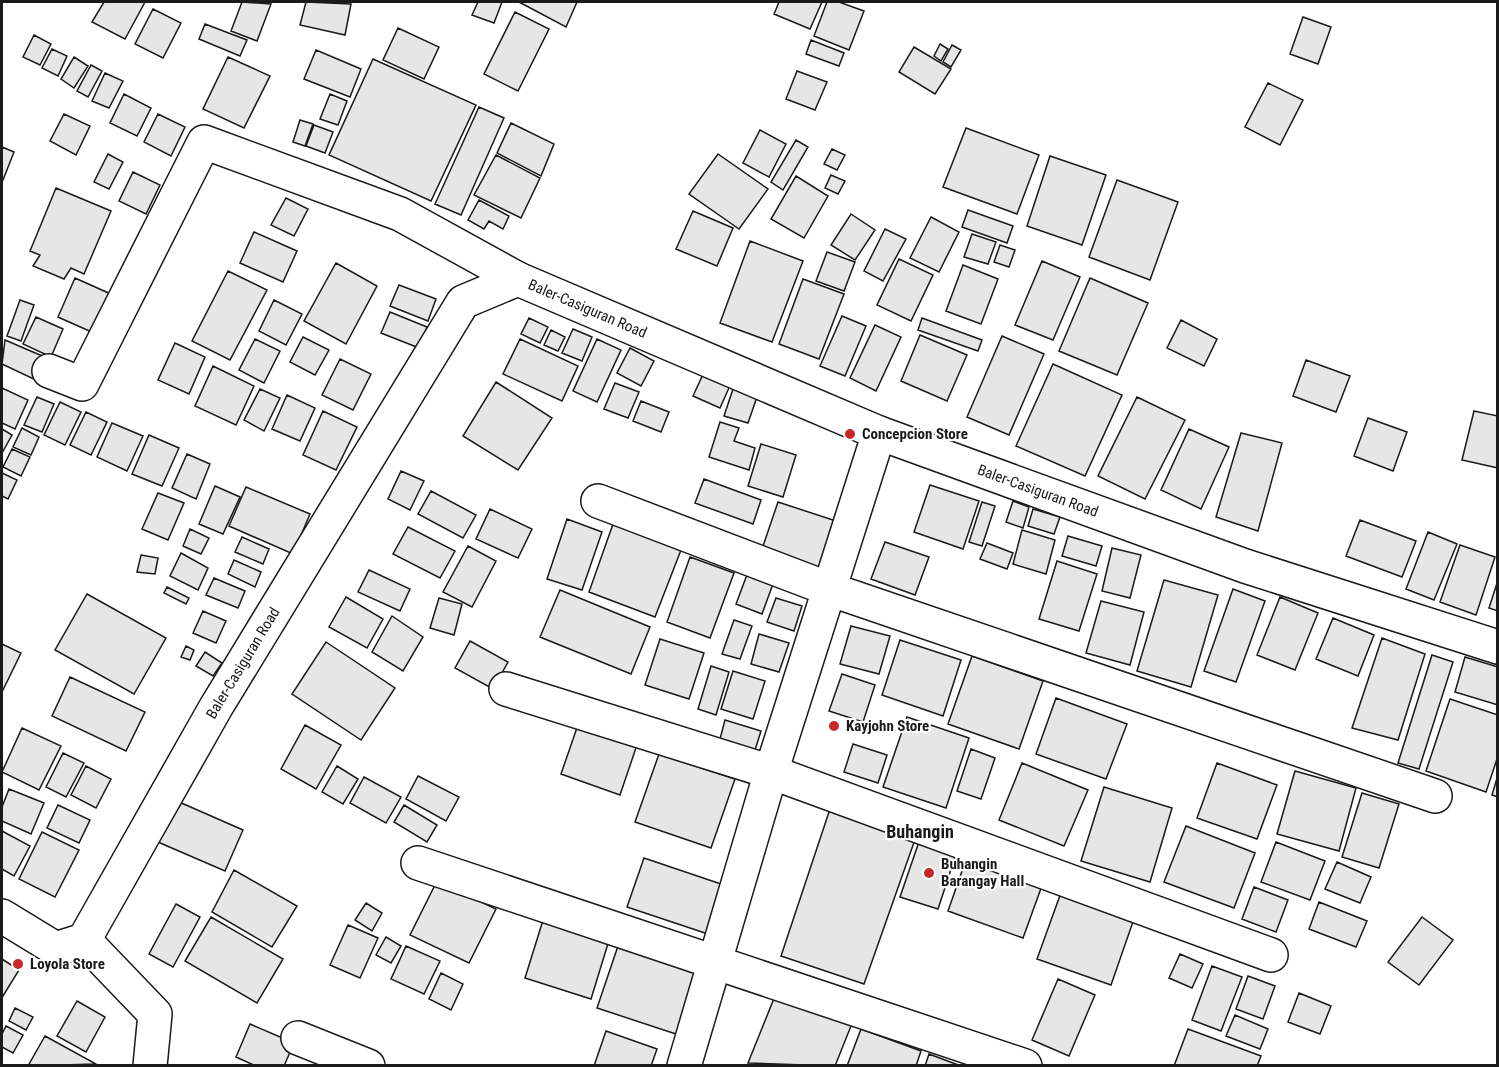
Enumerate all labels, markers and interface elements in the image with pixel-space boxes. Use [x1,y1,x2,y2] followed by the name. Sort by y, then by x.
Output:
[525,275,649,342] street label: Baler-Casiguran Road
[862,425,968,443] place label: Concepcion Store
[843,427,857,441] marker: Concepcion Store
[975,461,1101,521] street label: Baler-Casiguran Road
[202,604,284,722] street label: Baler-Casiguran Road
[846,717,929,735] place label: Kayjohn Store
[827,719,841,733] marker: Kayjohn Store
[886,821,954,842] district label: Buhangin
[941,855,1024,890] place label: Buhangin Barangay Hall
[922,866,936,880] marker: Buhangin Barangay Hall
[30,955,105,973] place label: Loyola Store
[11,957,25,971] marker: Loyola Store

